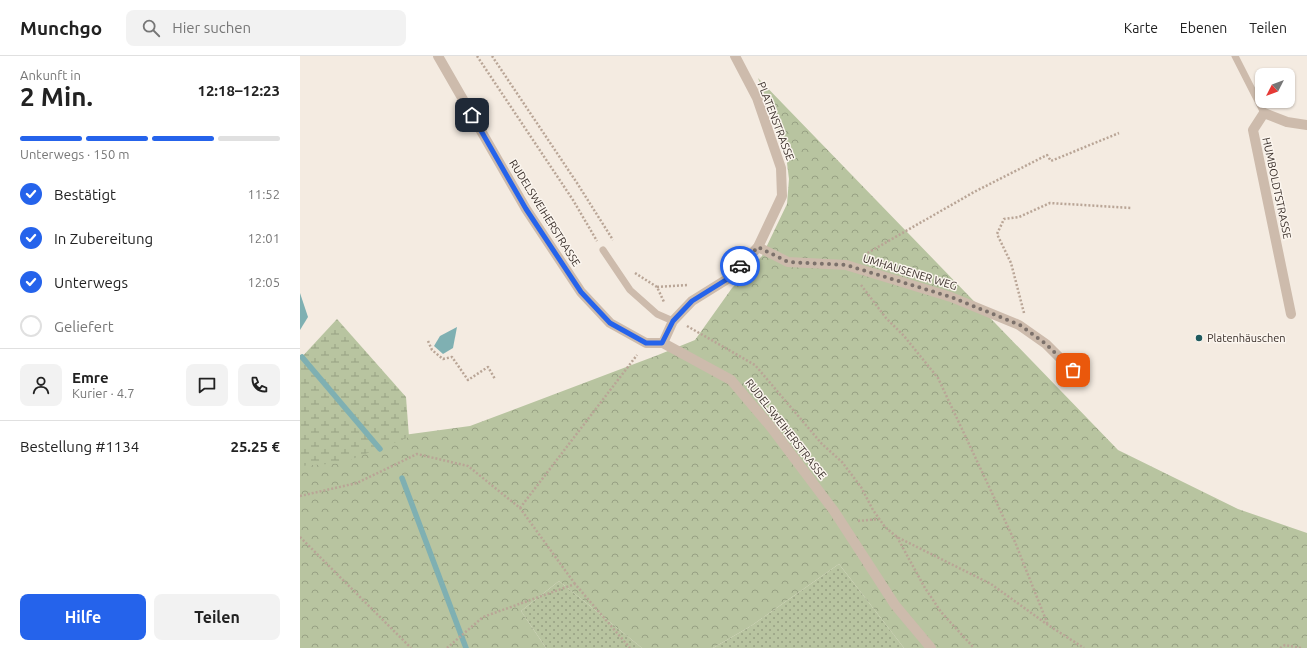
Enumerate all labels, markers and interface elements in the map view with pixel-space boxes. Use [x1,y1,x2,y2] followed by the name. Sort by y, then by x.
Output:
[126,10,406,46] search box
[20,17,102,39] text: Munchgo
[140,17,162,39] icon: search
[172,19,251,36] text: Hier suchen
[1124,20,1158,36] text: Karte
[1180,20,1227,36] text: Ebenen
[1249,20,1287,36] text: Teilen
[20,68,81,82] text: Ankunft in
[1255,68,1295,108] north arrow
[1255,68,1295,108] map controls
[755,80,797,162] street label: PLATENSTRASSE
[20,82,93,111] text: 2 Min.
[197,82,280,99] text: 12:18–12:23
[455,98,489,132] pin
[461,104,483,126] icon: home
[1260,136,1294,240] street label: HUMBOLDTSTRASSE
[20,147,129,161] text: Unterwegs · 150 m
[507,157,583,269] street label: RUDELSWEIHERSTRASSE
[20,183,42,205] icon: check
[54,186,116,203] text: Bestätigt
[247,187,280,201] text: 11:52
[20,227,42,249] icon: check
[54,230,153,247] text: In Zubereitung
[247,231,280,245] text: 12:01
[720,246,760,286] courier
[861,252,959,292] street label: UMHAUSENER WEG
[729,255,751,277] icon: car
[20,271,42,293] icon: check
[54,274,128,291] text: Unterwegs
[247,275,280,289] text: 12:05
[54,318,114,335] text: Geliefert
[1207,332,1286,344] place label: Platenhäuschen
[1194,333,1204,343] marker: Platenhäuschen
[1056,353,1090,387] pin
[1062,359,1084,381] icon: bag
[20,364,62,406] button: person
[186,364,228,406] button: chat
[238,364,280,406] button: phone
[72,369,109,386] text: Emre
[743,377,829,481] street label: RUDELSWEIHERSTRASSE
[72,386,135,400] text: Kurier · 4.7
[20,438,139,455] text: Bestellung #1134
[230,438,280,455] text: 25.25 €
[20,594,146,640] button: Hilfe
[154,594,280,640] button: Teilen

